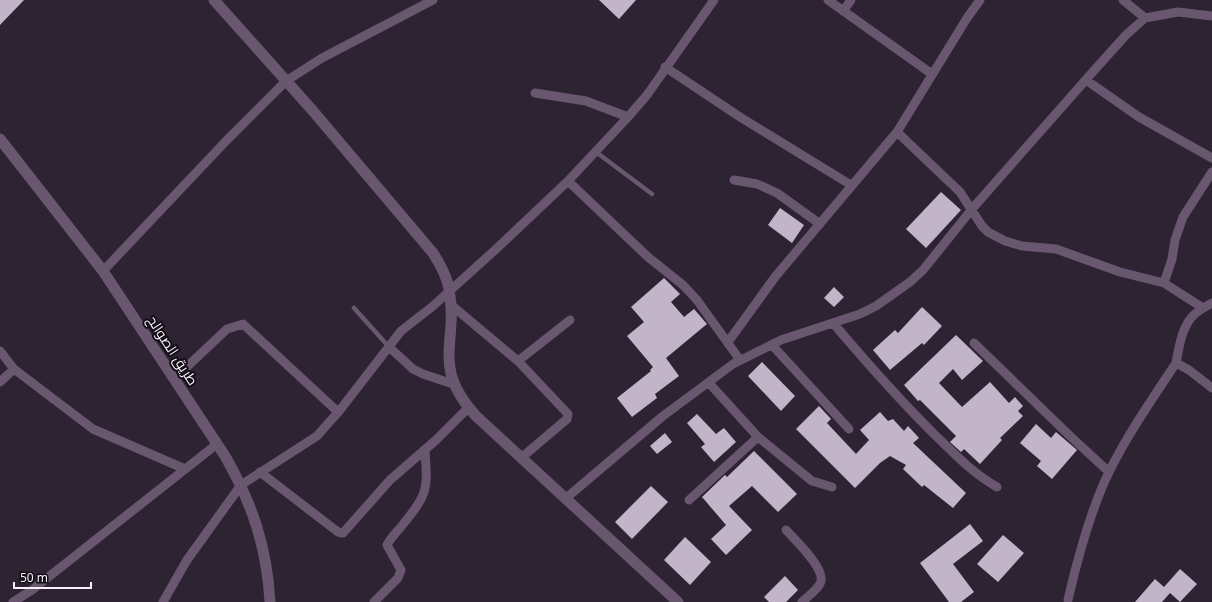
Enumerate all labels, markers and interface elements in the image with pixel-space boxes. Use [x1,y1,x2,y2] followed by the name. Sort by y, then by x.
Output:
[143,311,203,389] street label: طريق الصوالح
[14,564,91,590] scale bar
[20,569,48,586] text: 50 m

